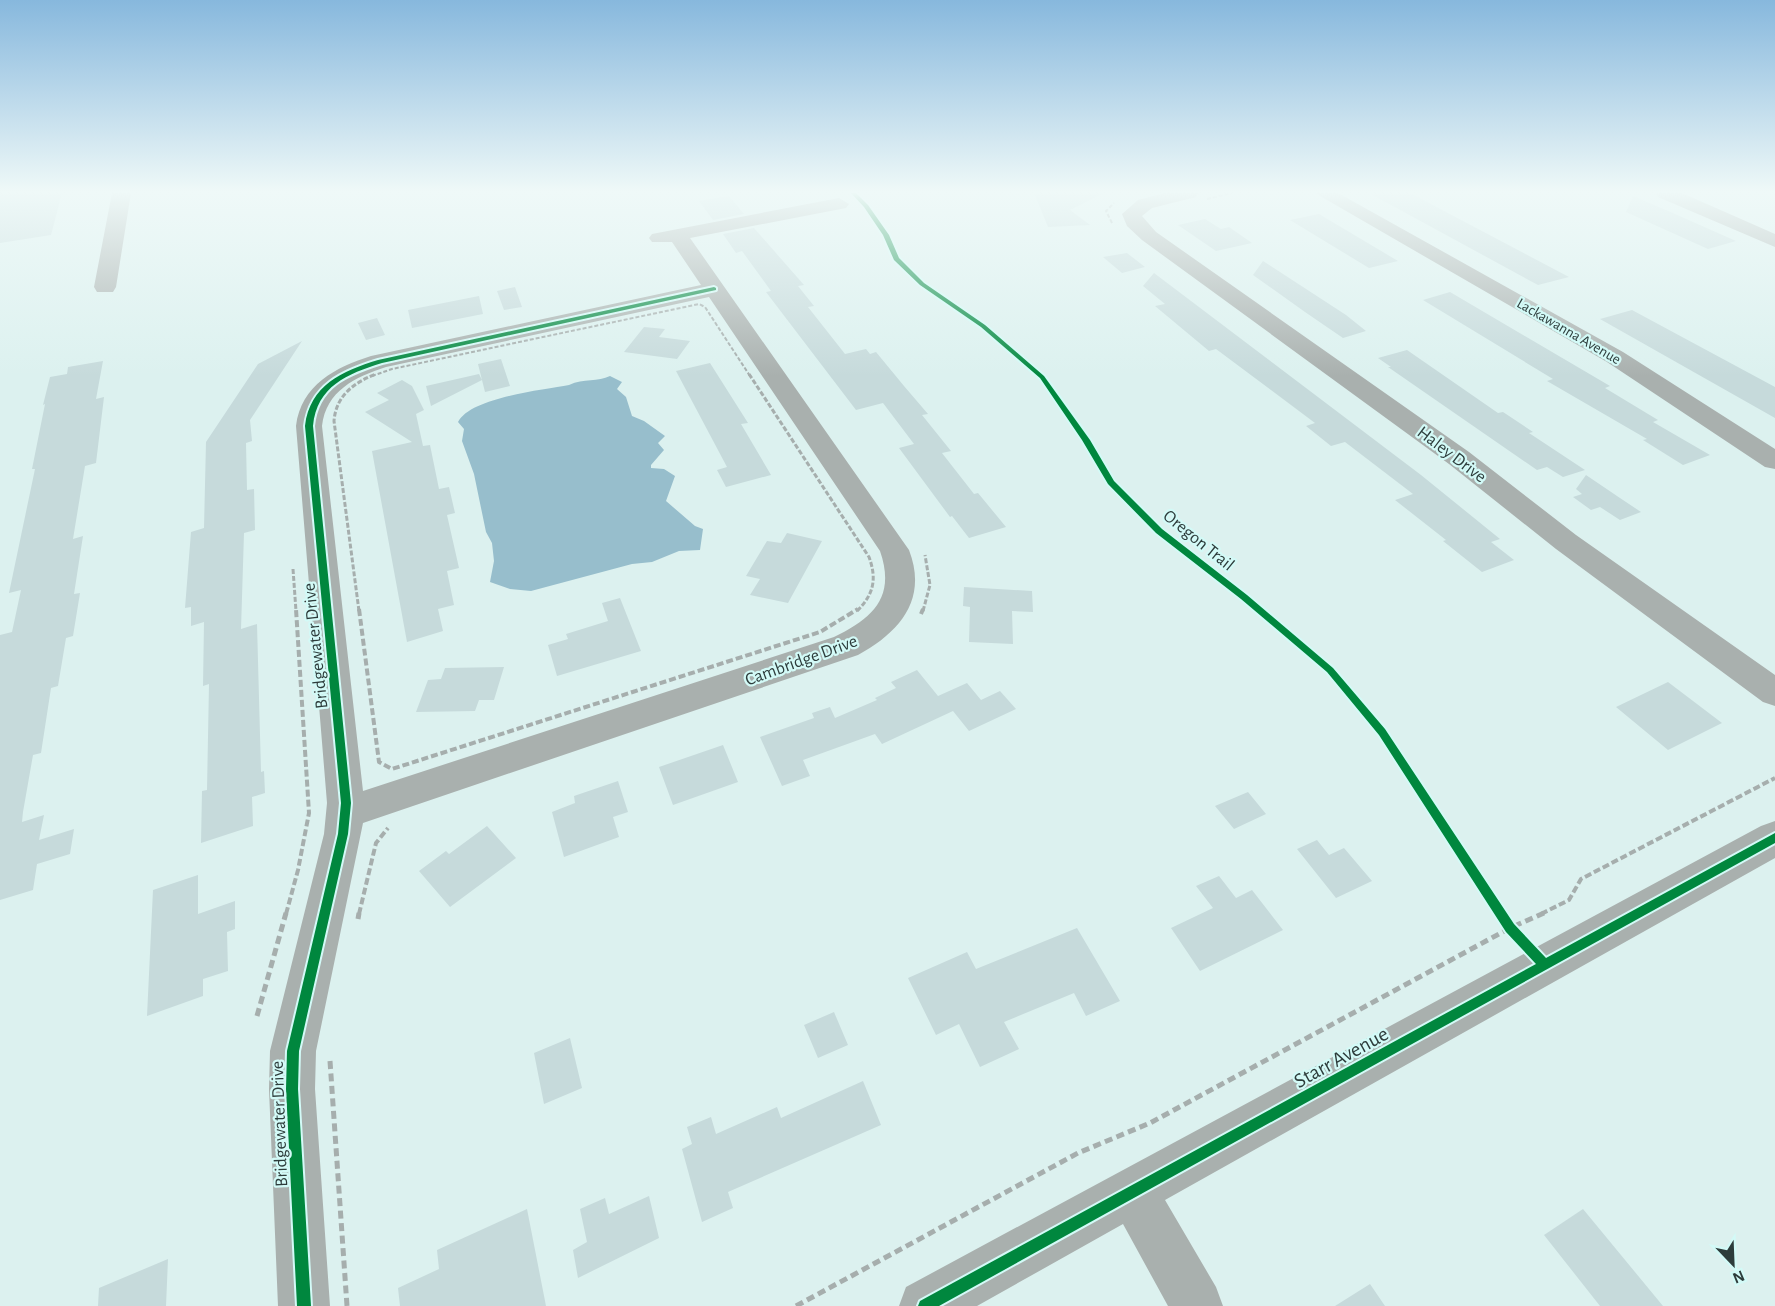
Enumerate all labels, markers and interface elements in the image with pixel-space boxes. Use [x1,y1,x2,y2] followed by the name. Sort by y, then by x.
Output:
[1514,296,1623,367] street label: Lackawanna Avenue
[1414,423,1489,486] street label: Haley Drive
[1160,507,1237,575] street label: Oregon Trail
[300,582,332,710] street label: Bridgewater Drive
[743,632,860,690] street label: Cambridge Drive
[1291,1023,1392,1092] street label: Starr Avenue
[269,1061,291,1187] street label: Bridgewater Drive
[1703,1234,1763,1294] north arrow
[1730,1267,1747,1286] text: N

